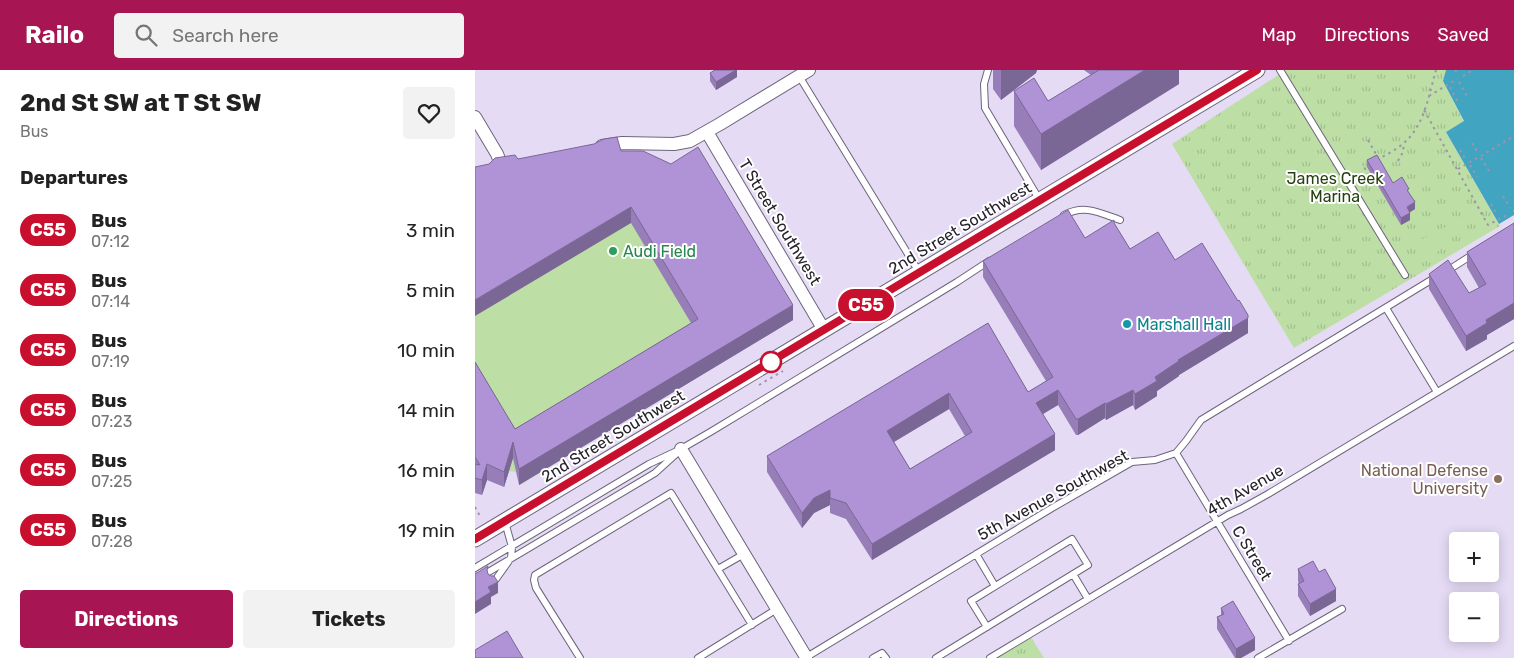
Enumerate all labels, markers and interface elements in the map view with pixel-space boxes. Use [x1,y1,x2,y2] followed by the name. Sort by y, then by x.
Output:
[114,13,464,58] search box
[25,21,84,49] text: Railo
[132,21,160,49] icon: search
[172,24,279,47] text: Search here
[1261,24,1296,46] text: Map
[1324,24,1410,46] text: Directions
[1438,24,1489,46] text: Saved
[403,87,455,139] button: heart
[20,89,262,117] text: 2nd St SW at T St SW
[20,122,48,141] text: Bus
[735,156,825,288] street label: T Street Southwest
[20,166,128,189] text: Departures
[1287,169,1384,206] park label: James Creek Marina
[885,178,1035,278] street label: 2nd Street Southwest
[91,209,127,232] text: Bus
[30,219,66,241] text: C55
[406,219,455,242] text: 3 min
[91,232,130,251] text: 07:12
[623,242,696,261] place label: Audi Field
[607,245,619,257] marker: Audi Field
[91,269,127,292] text: Bus
[30,279,66,301] text: C55
[406,279,455,302] text: 5 min
[837,289,895,321] line badge: C55
[91,292,130,311] text: 07:14
[848,294,884,316] text: C55
[1137,315,1231,334] place label: Marshall Hall
[1121,318,1133,330] marker: Marshall Hall
[91,329,127,352] text: Bus
[30,339,66,361] text: C55
[397,339,455,362] text: 10 min
[760,351,782,373] unlabelled marker
[91,352,130,371] text: 07:19
[538,386,688,486] street label: 2nd Street Southwest
[91,389,127,412] text: Bus
[30,399,66,421] text: C55
[397,399,455,422] text: 14 min
[91,412,132,431] text: 07:23
[974,446,1132,544] street label: 5th Avenue Southwest
[91,449,127,472] text: Bus
[30,459,66,481] text: C55
[398,459,455,482] text: 16 min
[1203,460,1287,520] street label: 4th Avenue
[1361,461,1488,498] place label: National Defense University
[91,472,132,491] text: 07:25
[1492,473,1504,485] marker: National Defense University
[91,509,127,532] text: Bus
[30,519,66,541] text: C55
[398,519,455,542] text: 19 min
[1228,522,1276,584] street label: C Street
[91,532,133,551] text: 07:28
[1449,532,1499,642] map controls
[1449,532,1499,582] button: +
[20,590,233,648] button: Directions
[243,590,455,648] button: Tickets
[1449,592,1499,642] button: −

